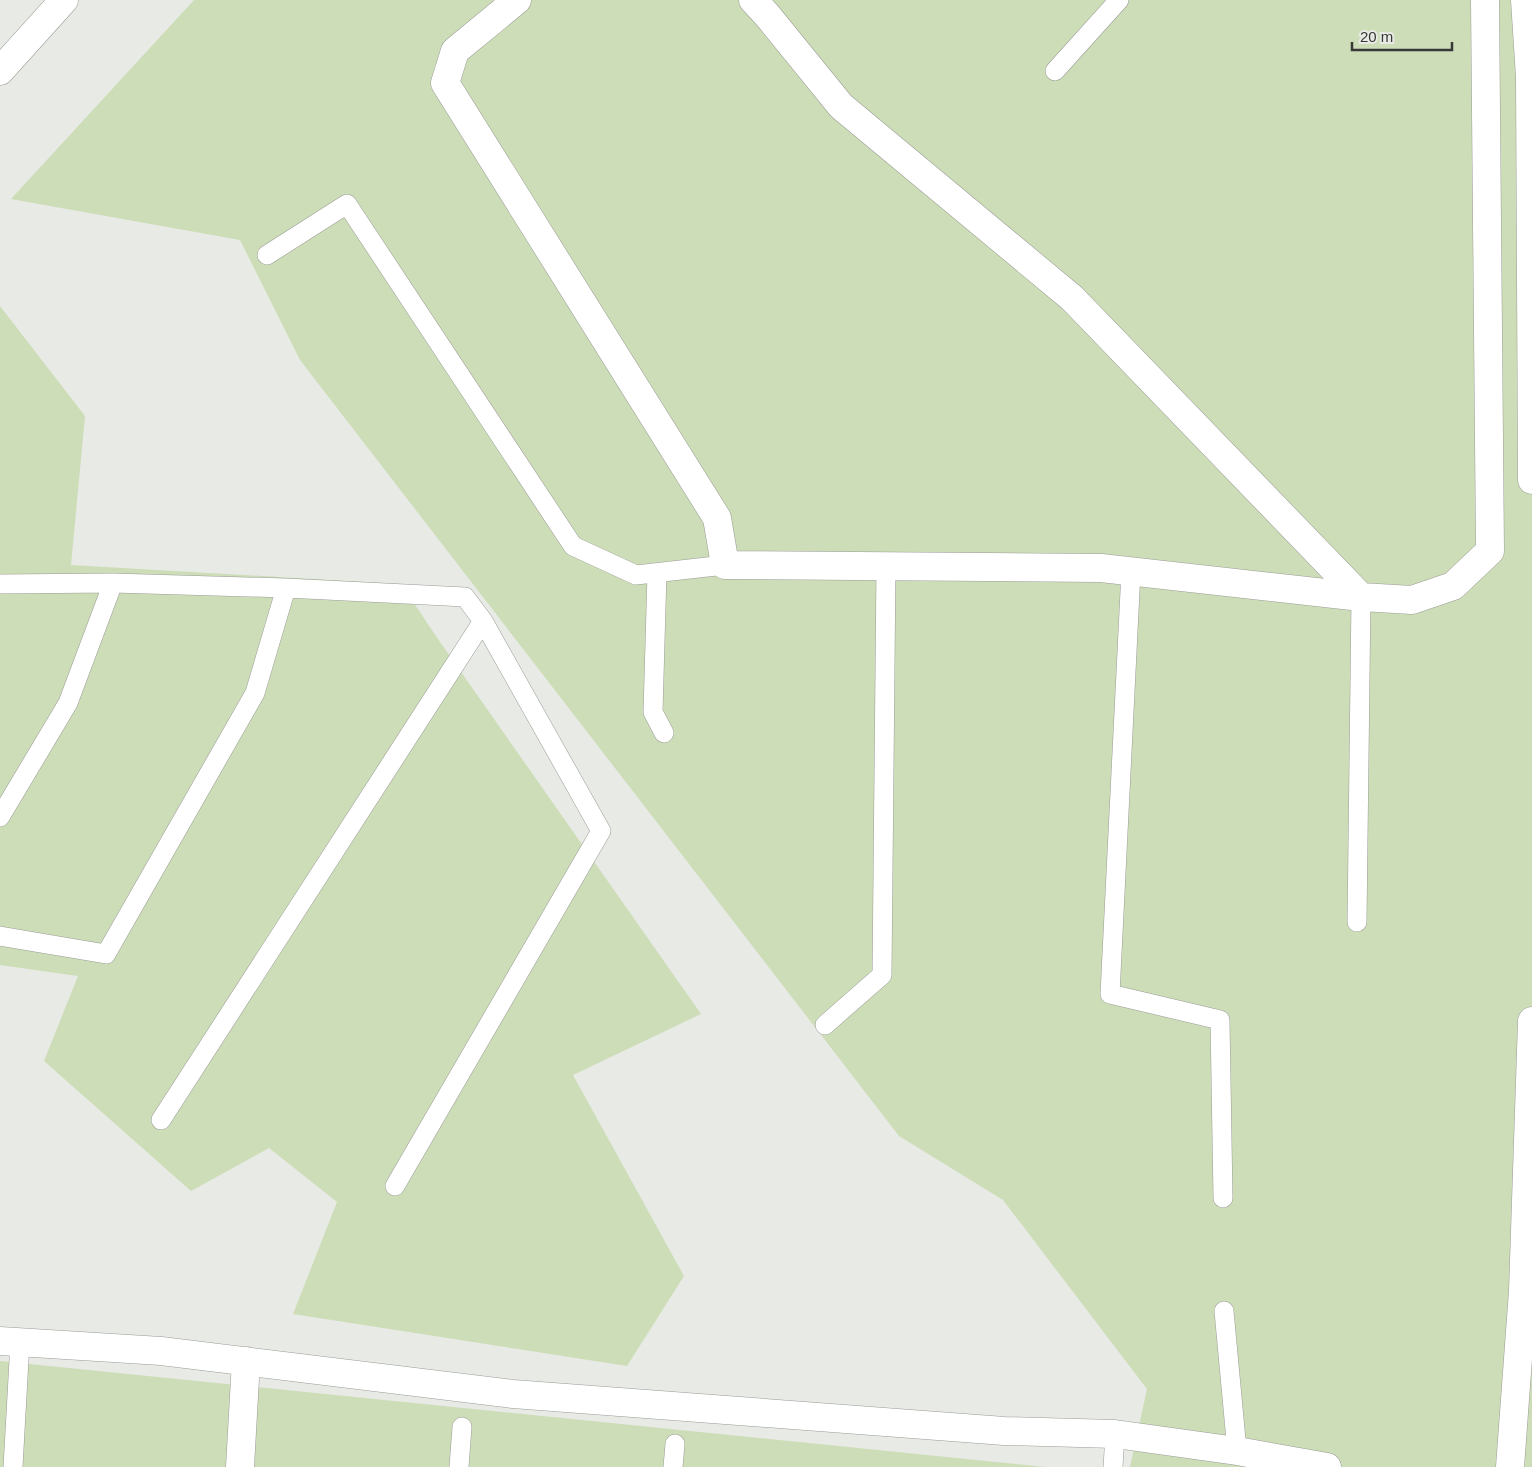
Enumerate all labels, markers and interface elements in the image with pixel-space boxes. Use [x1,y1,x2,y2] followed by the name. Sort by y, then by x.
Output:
[1352,20,1452,52] scale bar
[1360,28,1393,45] text: 20 m

